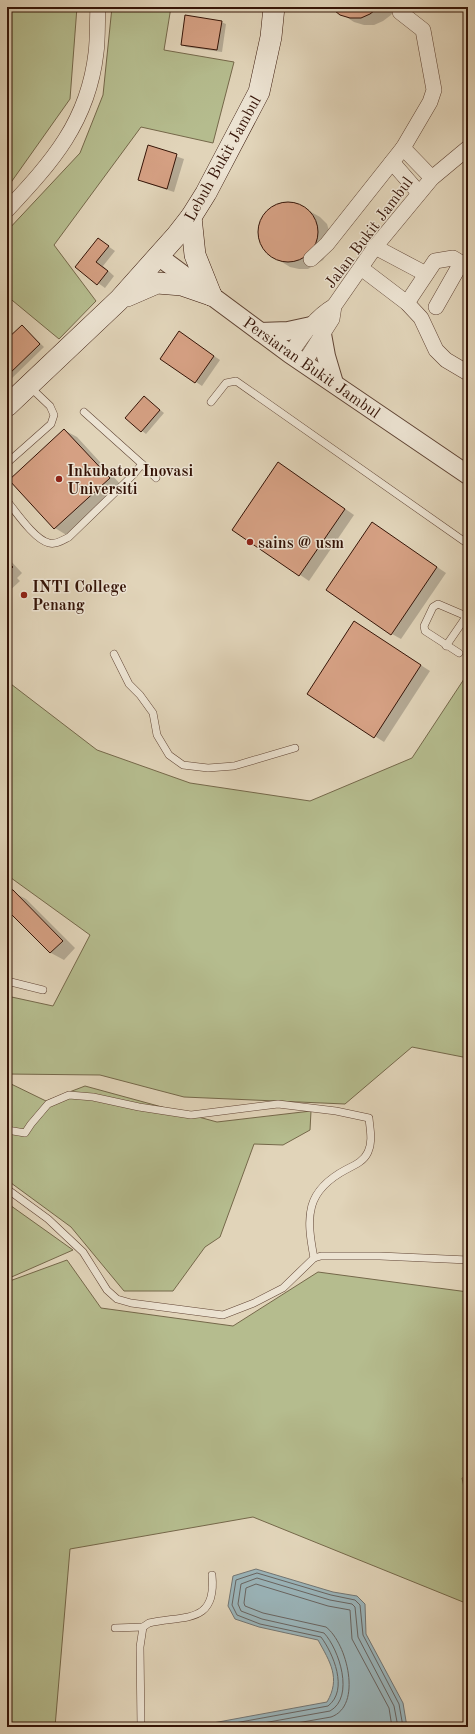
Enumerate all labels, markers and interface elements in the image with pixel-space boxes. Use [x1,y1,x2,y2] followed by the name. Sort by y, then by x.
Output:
[183,94,265,224] street label: Lebuh Bukit Jambul
[323,175,416,292] street label: Jalan Bukit Jambul
[239,315,382,422] street label: Persiaran Bukit Jambul
[67,464,193,498] place label: Inkubator Inovasi Universiti
[54,474,64,484] marker: Inkubator Inovasi Universiti
[258,536,344,552] place label: sains @ usm
[245,537,255,547] marker: sains @ usm
[32,580,127,614] place label: INTI College Penang
[19,590,29,600] marker: INTI College Penang

